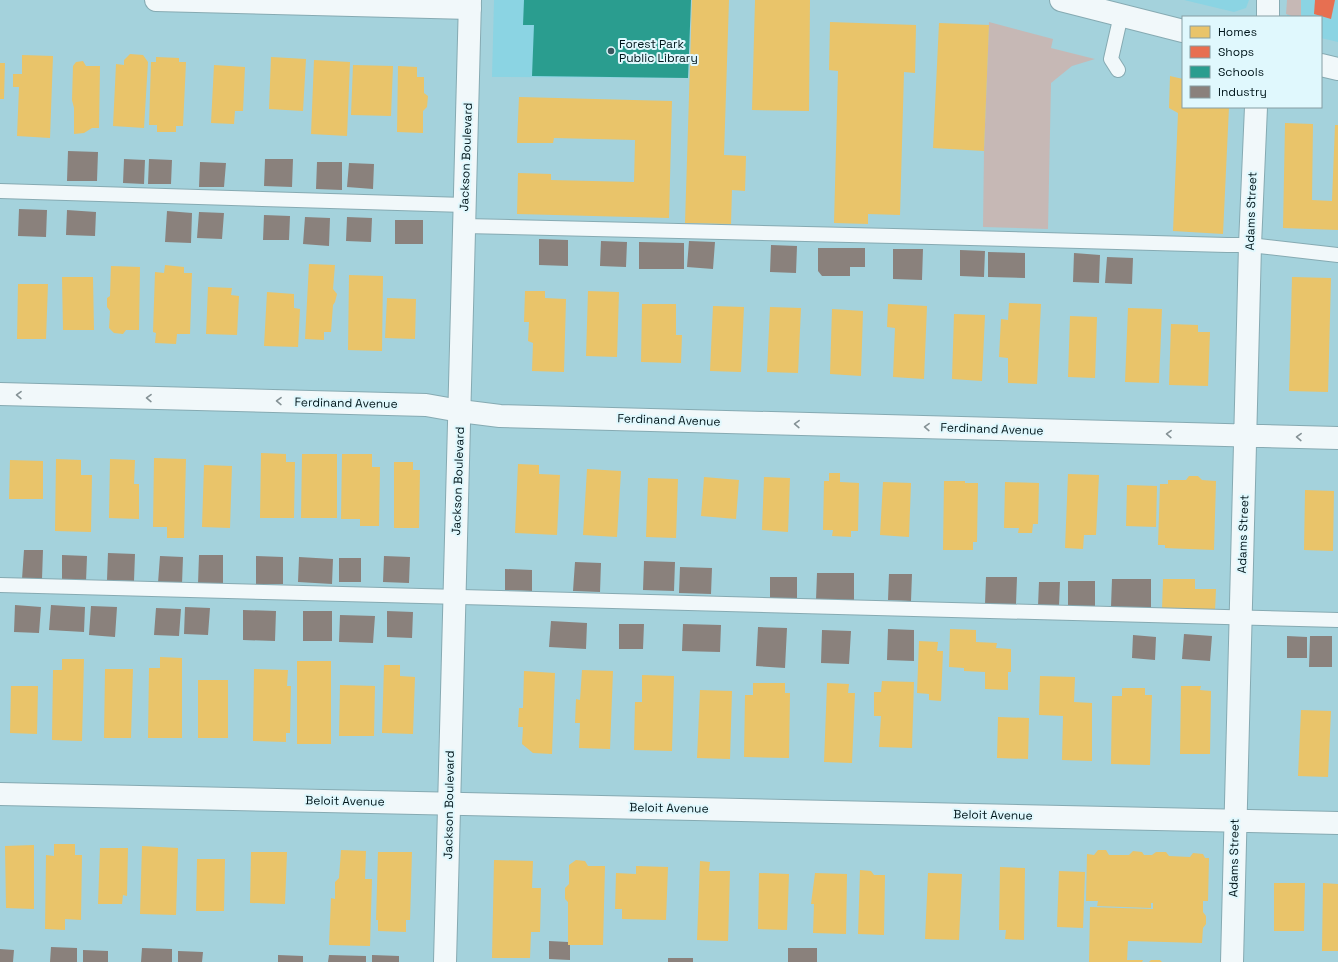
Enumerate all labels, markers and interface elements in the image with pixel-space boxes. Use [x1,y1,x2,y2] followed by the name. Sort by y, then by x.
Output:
[1182,16,1322,108] legend
[1218,24,1257,40] text: Homes
[619,36,698,66] place label: Forest Park Public Library
[1218,44,1254,60] text: Shops
[606,46,616,56] marker: Forest Park Public Library
[1218,64,1264,80] text: Schools
[1218,84,1267,100] text: Industry
[456,102,476,212] street label: Jackson Boulevard
[1242,171,1260,251] street label: Adams Street
[16,391,22,399] one-way arrow
[146,394,152,402] one-way arrow
[294,394,398,412] street label: Ferdinand Avenue
[276,397,282,405] one-way arrow
[617,410,721,430] street label: Ferdinand Avenue
[794,419,800,428] one-way arrow
[940,419,1044,439] street label: Ferdinand Avenue
[924,423,930,431] one-way arrow
[448,426,468,536] street label: Jackson Boulevard
[1166,429,1172,438] one-way arrow
[1296,433,1302,441] one-way arrow
[1234,494,1252,574] street label: Adams Street
[440,750,458,860] street label: Jackson Boulevard
[305,792,385,810] street label: Beloit Avenue
[629,799,709,817] street label: Beloit Avenue
[953,806,1033,824] street label: Beloit Avenue
[1225,819,1243,897] street label: Adams Street

